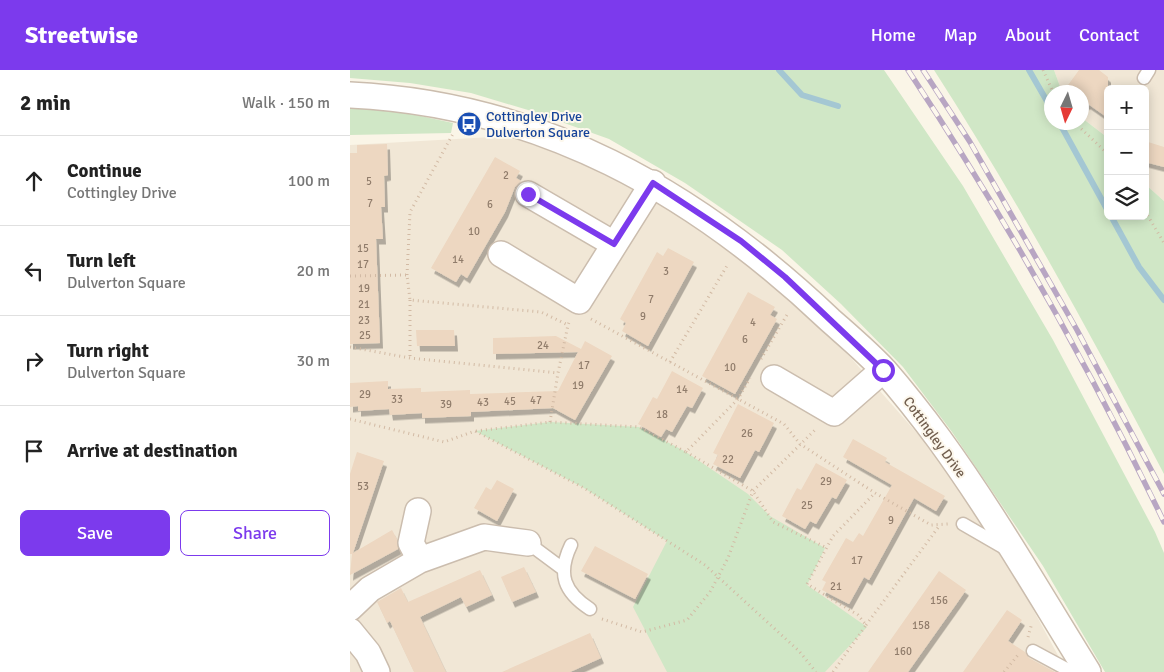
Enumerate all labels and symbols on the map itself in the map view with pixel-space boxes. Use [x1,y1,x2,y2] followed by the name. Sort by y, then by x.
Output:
[1044,85,1089,130] north arrow
[486,108,590,141] place label: Cottingley Drive Dulverton Square
[456,111,482,137] bus stop icon: Cottingley Drive Dulverton Square
[503,169,509,182] house number: 2
[366,175,372,188] house number: 5
[517,183,540,206] route end
[367,197,373,210] house number: 7
[487,198,493,211] house number: 6
[468,225,480,238] house number: 10
[357,242,369,255] house number: 15
[452,253,464,266] house number: 14
[357,258,369,271] house number: 17
[663,265,669,278] house number: 3
[358,282,370,295] house number: 19
[648,293,654,306] house number: 7
[358,298,370,311] house number: 21
[640,310,646,323] house number: 9
[358,314,370,327] house number: 23
[750,316,756,329] house number: 4
[359,329,371,342] house number: 25
[742,333,748,346] house number: 6
[537,339,549,352] house number: 24
[578,359,590,372] house number: 17
[872,359,895,382] route start
[724,361,736,374] house number: 10
[572,379,584,392] house number: 19
[676,383,688,396] house number: 14
[359,388,371,401] house number: 29
[391,393,403,406] house number: 33
[900,393,970,481] street label: Cottingley Drive
[530,394,542,407] house number: 47
[504,395,516,408] house number: 45
[477,396,489,409] house number: 43
[440,398,452,411] house number: 39
[656,408,668,421] house number: 18
[741,427,753,440] house number: 26
[722,453,734,466] house number: 22
[820,475,832,488] house number: 29
[357,480,369,493] house number: 53
[801,499,813,512] house number: 25
[888,514,894,527] house number: 9
[851,554,863,567] house number: 17
[830,580,842,593] house number: 21
[930,594,948,607] house number: 156
[912,619,930,632] house number: 158
[894,645,912,658] house number: 160

